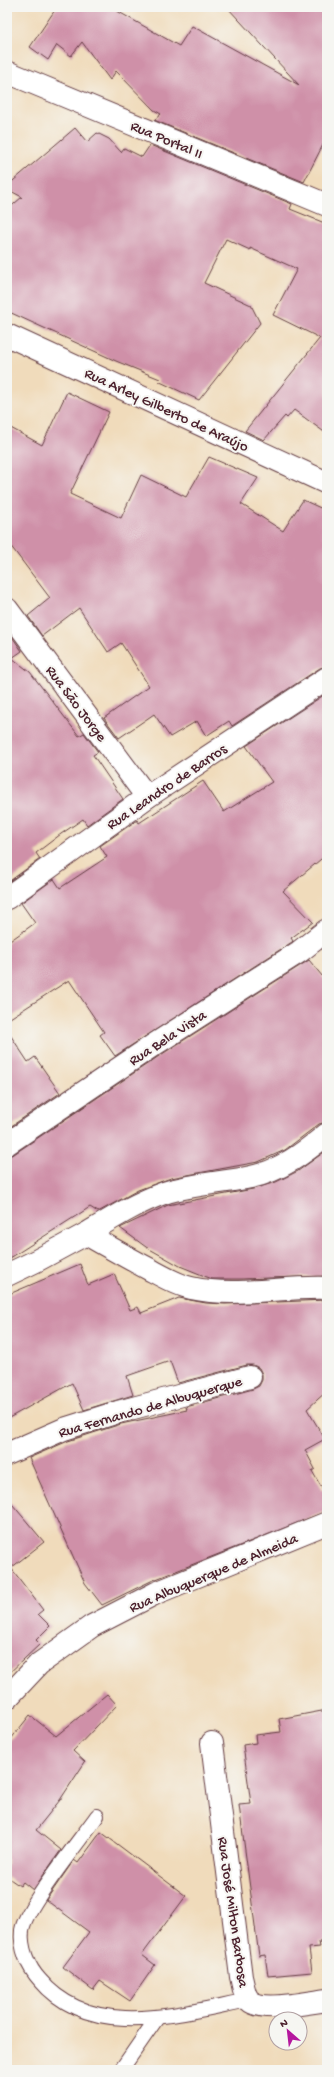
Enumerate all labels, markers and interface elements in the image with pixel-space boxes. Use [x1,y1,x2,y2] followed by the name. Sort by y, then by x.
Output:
[127,118,205,164] street label: Rua Portal II
[81,365,251,457] street label: Rua Arley Gilberto de Araújo
[41,663,110,746] street label: Rua São Jorge
[104,741,231,835] street label: Rua Leandro de Barros
[126,1007,211,1070] street label: Rua Bela Vista
[57,1373,245,1443] street label: Rua Fernando de Albuquerque
[127,1530,301,1618] street label: Rua Albuquerque de Almeida
[213,1836,252,1989] street label: Rua José Milton Barbosa
[268,2011,308,2051] north arrow
[278,2017,290,2031] text: N

